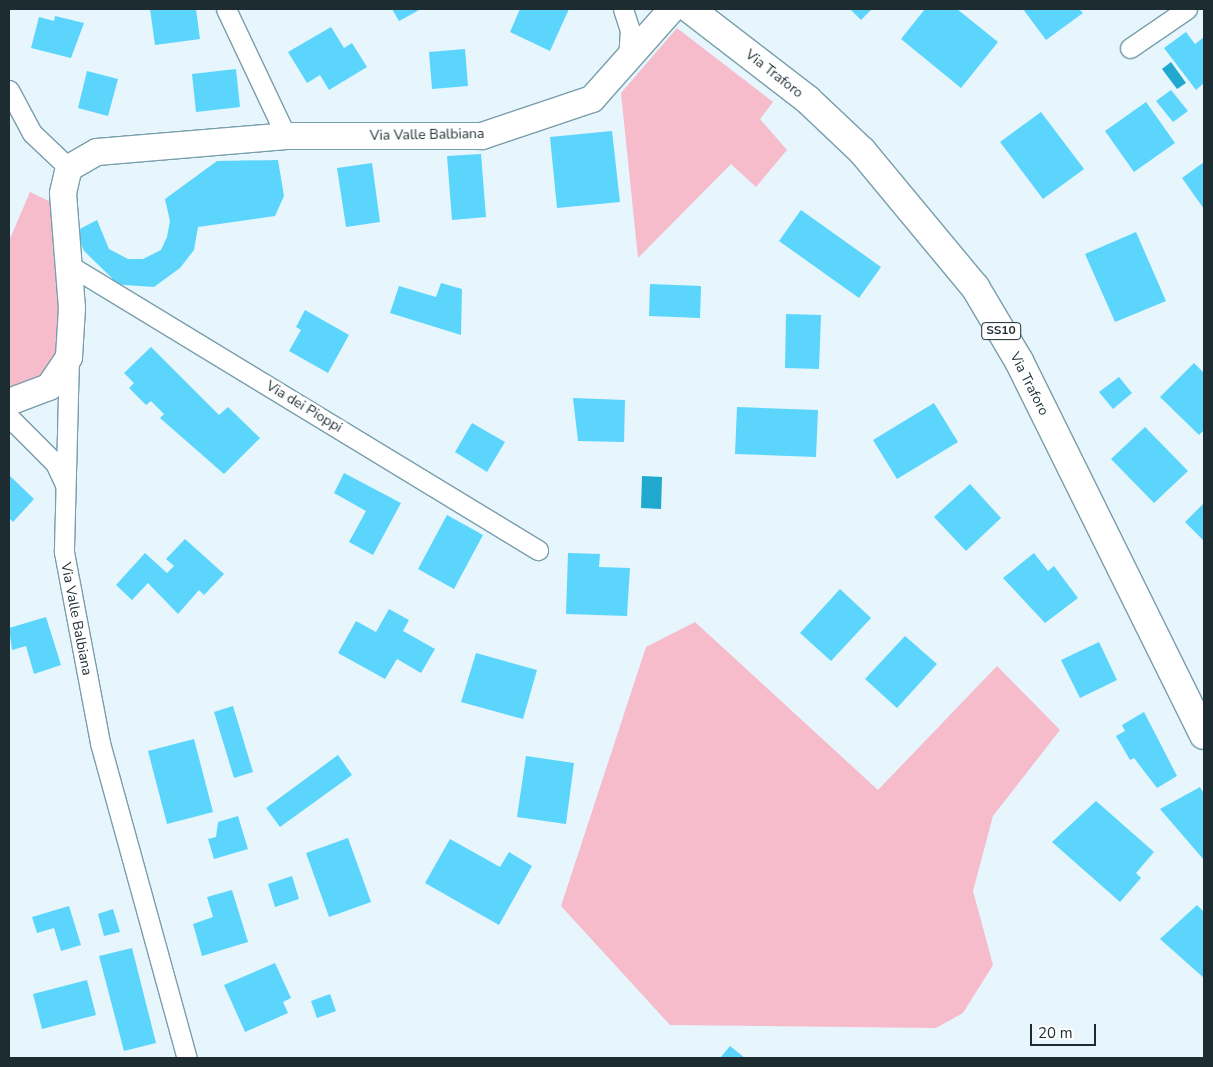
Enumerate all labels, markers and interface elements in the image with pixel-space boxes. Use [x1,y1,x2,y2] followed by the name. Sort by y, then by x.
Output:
[742,46,806,102] street label: Via Traforo
[370,126,484,144] street label: Via Valle Balbiana
[981,322,1021,341] road number: SS10
[1006,350,1052,418] street label: Via Traforo
[263,378,345,436] street label: Via dei Pioppi
[57,561,95,677] street label: Via Valle Balbiana
[1033,1014,1099,1046] scale bar
[1038,1023,1073,1043] text: 20 m

